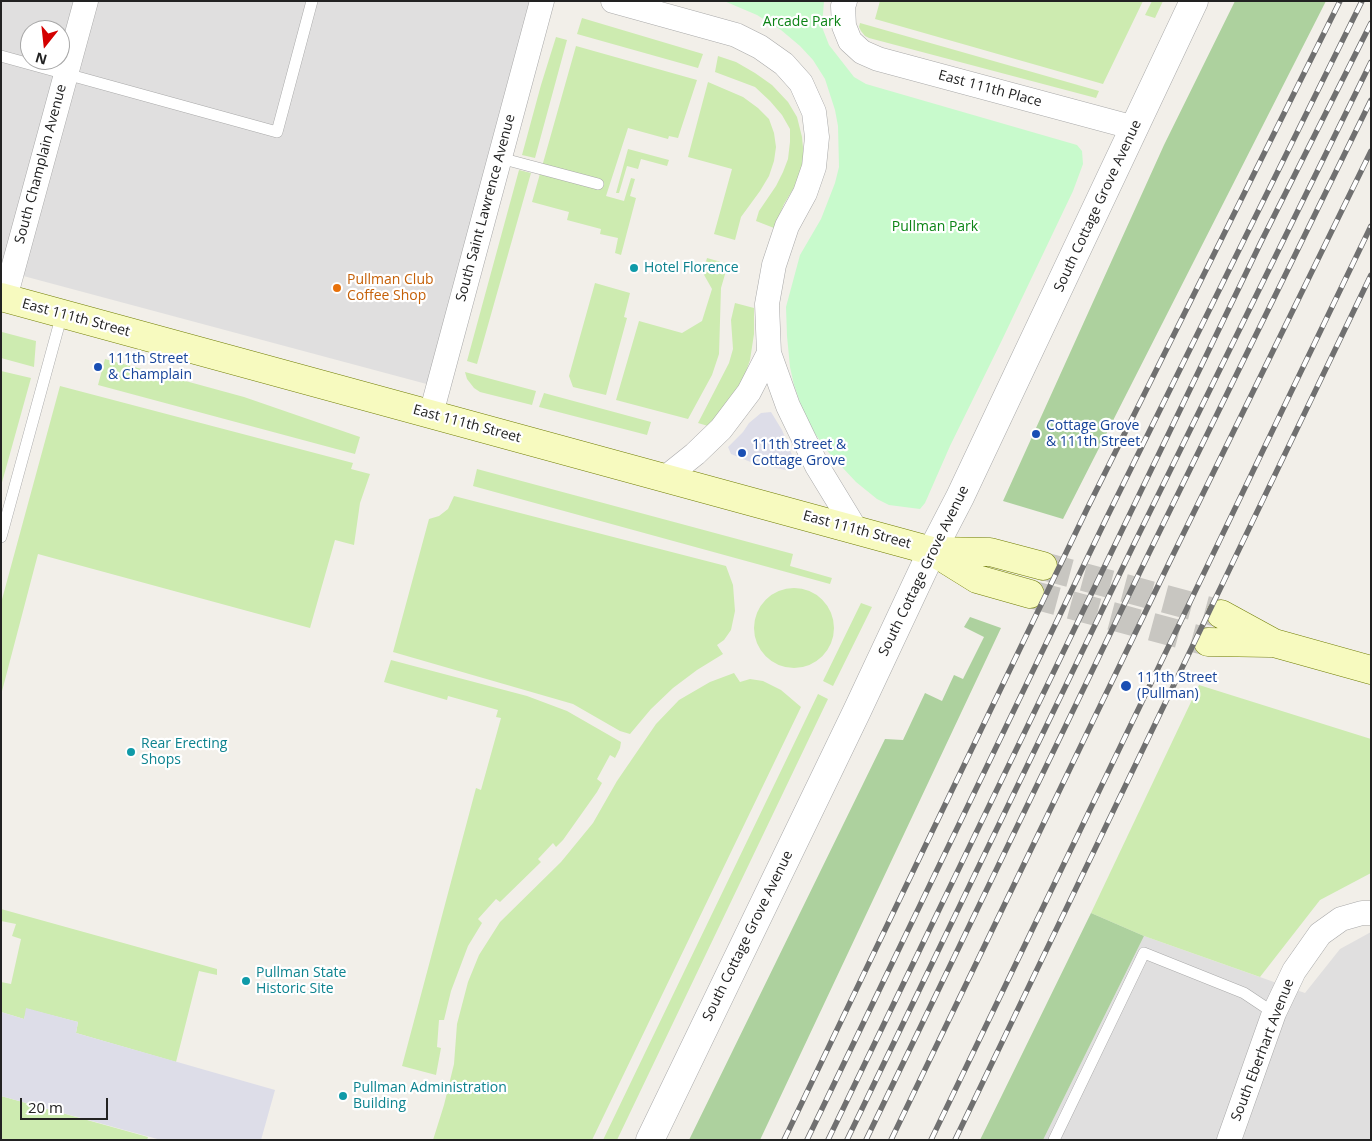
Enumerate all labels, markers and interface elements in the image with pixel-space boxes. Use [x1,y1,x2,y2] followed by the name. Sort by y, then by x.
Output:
[763,14,841,30] park label: Arcade Park
[20,20,70,70] north arrow
[33,48,49,70] text: N
[936,67,1044,111] street label: East 111th Place
[12,82,70,246] street label: South Champlain Avenue
[453,113,519,303] street label: South Saint Lawrence Avenue
[1051,117,1145,295] street label: South Cottage Grove Avenue
[892,219,978,235] park label: Pullman Park
[644,260,739,276] place label: Hotel Florence
[628,262,640,274] marker: Hotel Florence
[347,272,434,304] place label: Pullman Club Coffee Shop
[331,282,343,294] marker: Pullman Club Coffee Shop
[20,295,132,341] street label: East 111th Street
[108,351,192,384] place label: 111th Street & Champlain
[92,361,104,373] marker: 111th Street & Champlain
[411,401,523,447] street label: East 111th Street
[1046,418,1140,451] place label: Cottage Grove & 111th Street
[1030,428,1042,440] marker: Cottage Grove & 111th Street
[752,437,846,470] place label: 111th Street & Cottage Grove
[736,447,748,459] marker: 111th Street & Cottage Grove
[875,483,973,659] street label: South Cottage Grove Avenue
[801,507,913,553] street label: East 111th Street
[1137,670,1217,702] place label: 111th Street (Pullman)
[1119,679,1133,693] marker: 111th Street (Pullman)
[141,736,227,769] place label: Rear Erecting Shops
[125,746,137,758] marker: Rear Erecting Shops
[699,848,797,1024] street label: South Cottage Grove Avenue
[256,965,346,998] place label: Pullman State Historic Site
[240,975,252,987] marker: Pullman State Historic Site
[1228,976,1298,1124] street label: South Eberhart Avenue
[353,1080,507,1112] place label: Pullman Administration Building
[22,1088,110,1120] scale bar
[337,1090,349,1102] marker: Pullman Administration Building
[28,1097,63,1117] text: 20 m

